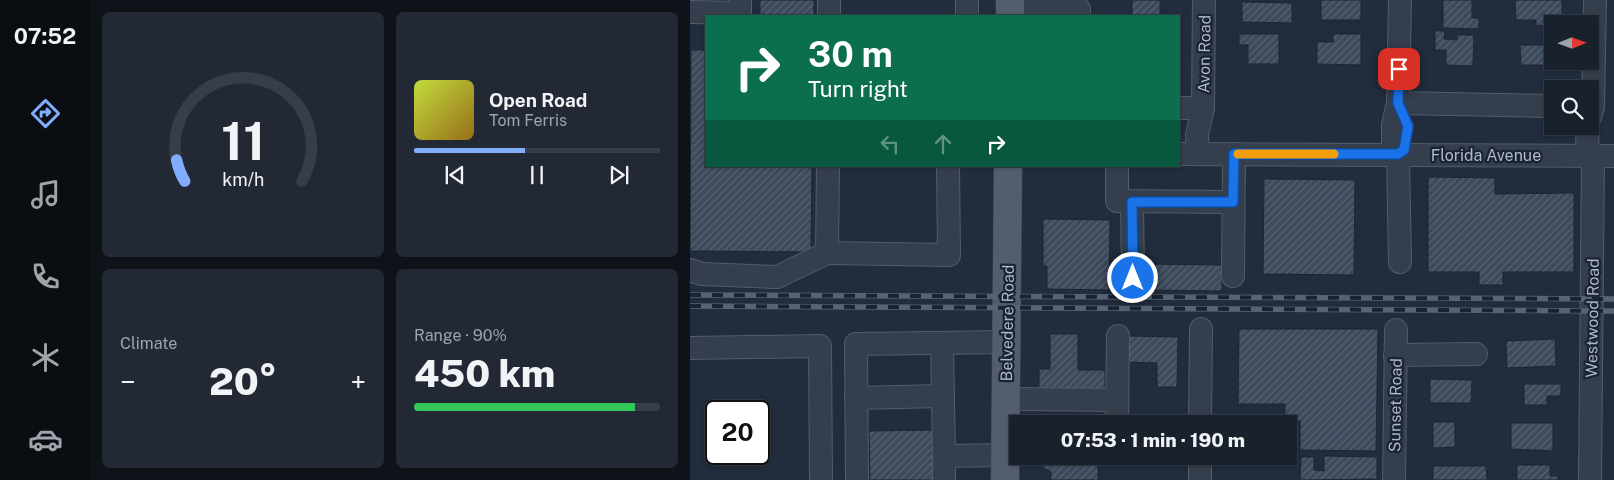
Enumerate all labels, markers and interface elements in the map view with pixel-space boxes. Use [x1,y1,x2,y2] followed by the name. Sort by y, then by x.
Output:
[1194,15,1215,93] street label: Avon Road
[1544,15,1599,70] north arrow
[1544,15,1599,135] map controls
[14,23,76,49] text: 07:52
[808,34,893,75] text: 30 m
[725,35,790,100] icon: right
[1378,48,1420,90] pin
[1385,55,1413,83] icon: arrive
[808,76,908,102] text: Turn right
[1544,80,1599,135] button: search
[489,89,587,111] text: Open Road
[28,96,63,131] icon: directions
[221,111,265,172] text: 11
[489,111,567,130] text: Tom Ferris
[876,130,904,158] icon: left
[929,130,957,158] icon: ahead
[982,130,1010,158] icon: right
[1431,146,1541,165] street label: Florida Avenue
[441,161,469,189] icon: previous
[523,161,551,189] icon: pause
[605,161,633,189] icon: next
[222,169,264,190] text: km/h
[28,177,63,212] icon: music
[1106,251,1158,303] position arrow
[1582,258,1603,378] street label: Westwood Road
[28,259,63,294] icon: phone
[997,264,1018,382] street label: Belvedere Road
[414,326,507,345] text: Range · 90%
[120,334,177,353] text: Climate
[28,340,63,375] icon: climate
[414,351,555,396] text: 450 km
[1385,358,1406,452] street label: Sunset Road
[209,359,277,404] text: 20°
[120,365,136,398] text: −
[350,365,366,398] text: +
[705,400,770,465] speed limit sign: 20
[28,422,63,457] icon: car
[1061,429,1245,451] text: 07:53 · 1 min · 190 m

